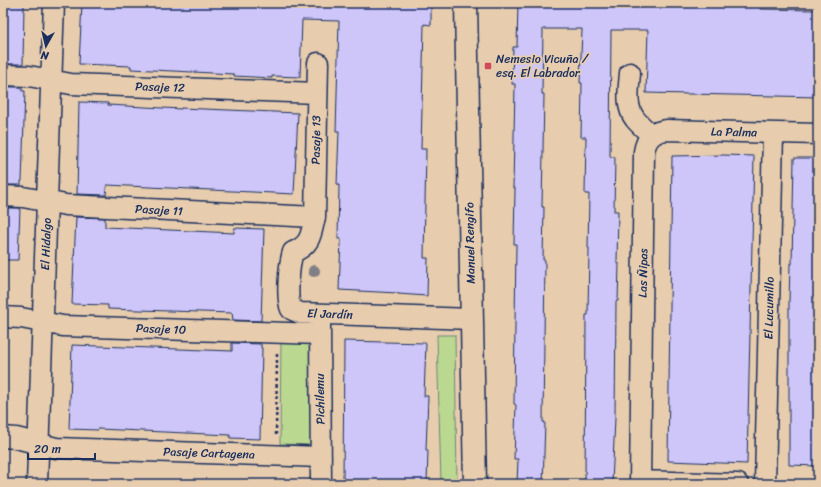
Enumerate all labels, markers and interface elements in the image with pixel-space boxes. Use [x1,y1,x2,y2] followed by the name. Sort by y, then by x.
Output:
[26,26,66,66] north arrow
[39,45,51,65] text: N
[496,48,590,84] place label: Nemesio Vicuña / esq. El Labrador
[483,61,493,71] marker: Nemesio Vicuña / esq. El Labrador
[135,75,185,99] street label: Pasaje 12
[305,115,327,165] street label: Pasaje 13
[711,121,757,143] street label: La Palma
[134,198,184,222] street label: Pasaje 11
[458,202,482,284] street label: Manuel Rengifo
[34,217,58,271] street label: El Hidalgo
[632,248,654,298] street label: Las Ñipas
[757,276,781,340] street label: El Lucumillo
[307,302,354,326] street label: El Jardín
[135,317,187,341] street label: Pasaje 10
[309,373,331,425] street label: Pichilemu
[28,435,95,461] scale bar
[34,438,61,460] text: 20 m
[163,440,255,466] street label: Pasaje Cartagena

